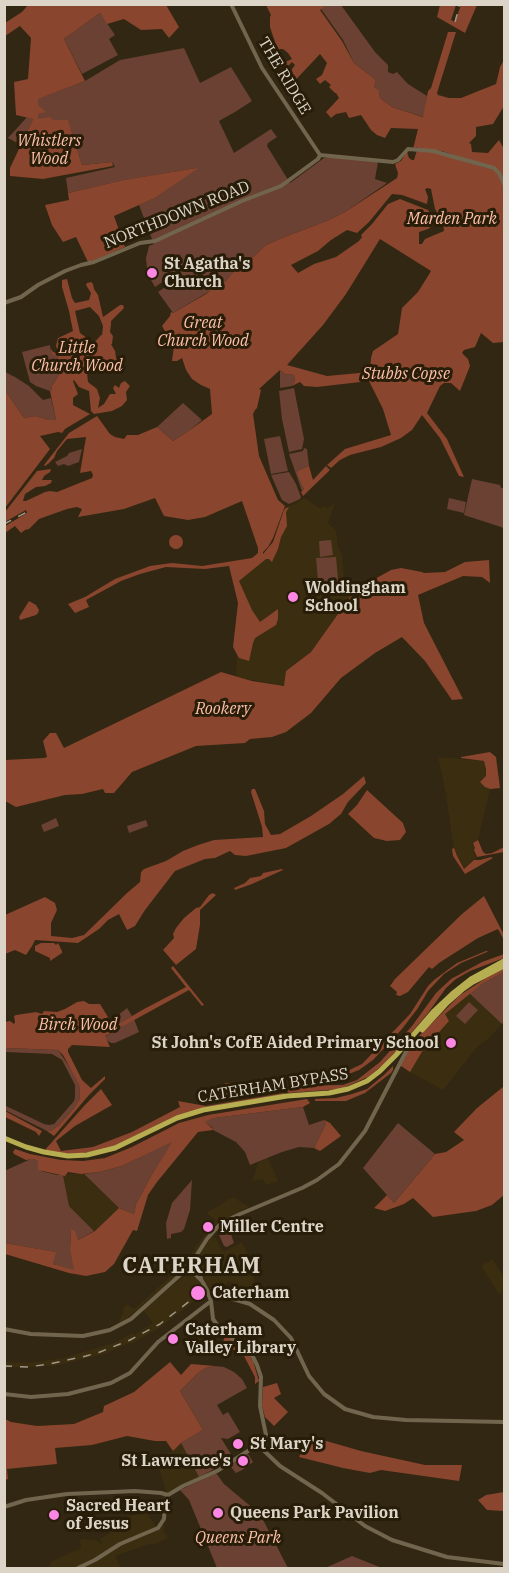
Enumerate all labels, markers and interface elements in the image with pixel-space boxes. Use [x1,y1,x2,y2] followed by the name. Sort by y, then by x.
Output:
[253,34,315,118] street label: THE RIDGE
[17,131,81,169] park label: Whistlers Wood
[101,177,253,253] street label: NORTHDOWN ROAD
[407,209,497,229] park label: Marden Park
[164,254,250,292] place label: St Agatha's Church
[145,266,159,280] marker: St Agatha's Church
[157,313,249,351] park label: Great Church Wood
[31,338,123,376] park label: Little Church Wood
[362,364,450,384] park label: Stubbs Copse
[305,578,406,616] place label: Woldingham School
[286,590,300,604] marker: Woldingham School
[195,699,251,719] park label: Rookery
[39,1015,117,1035] park label: Birch Wood
[152,1033,439,1053] place label: St John's CofE Aided Primary School
[444,1036,458,1050] marker: St John's CofE Aided Primary School
[196,1065,350,1107] street label: CATERHAM BYPASS
[220,1217,324,1237] place label: Miller Centre
[201,1220,215,1234] marker: Miller Centre
[122,1254,262,1280] district label: CATERHAM
[212,1283,290,1303] place label: Caterham
[189,1284,207,1302] marker: Caterham
[185,1320,296,1358] place label: Caterham Valley Library
[166,1332,180,1346] marker: Caterham Valley Library
[250,1434,323,1454] place label: St Mary's
[231,1437,245,1451] marker: St Mary's
[121,1451,231,1471] place label: St Lawrence's
[236,1454,250,1468] marker: St Lawrence's
[66,1496,170,1534] place label: Sacred Heart of Jesus
[230,1503,399,1523] place label: Queens Park Pavilion
[211,1506,225,1520] marker: Queens Park Pavilion
[47,1508,61,1522] marker: Sacred Heart of Jesus
[195,1528,281,1548] park label: Queens Park

